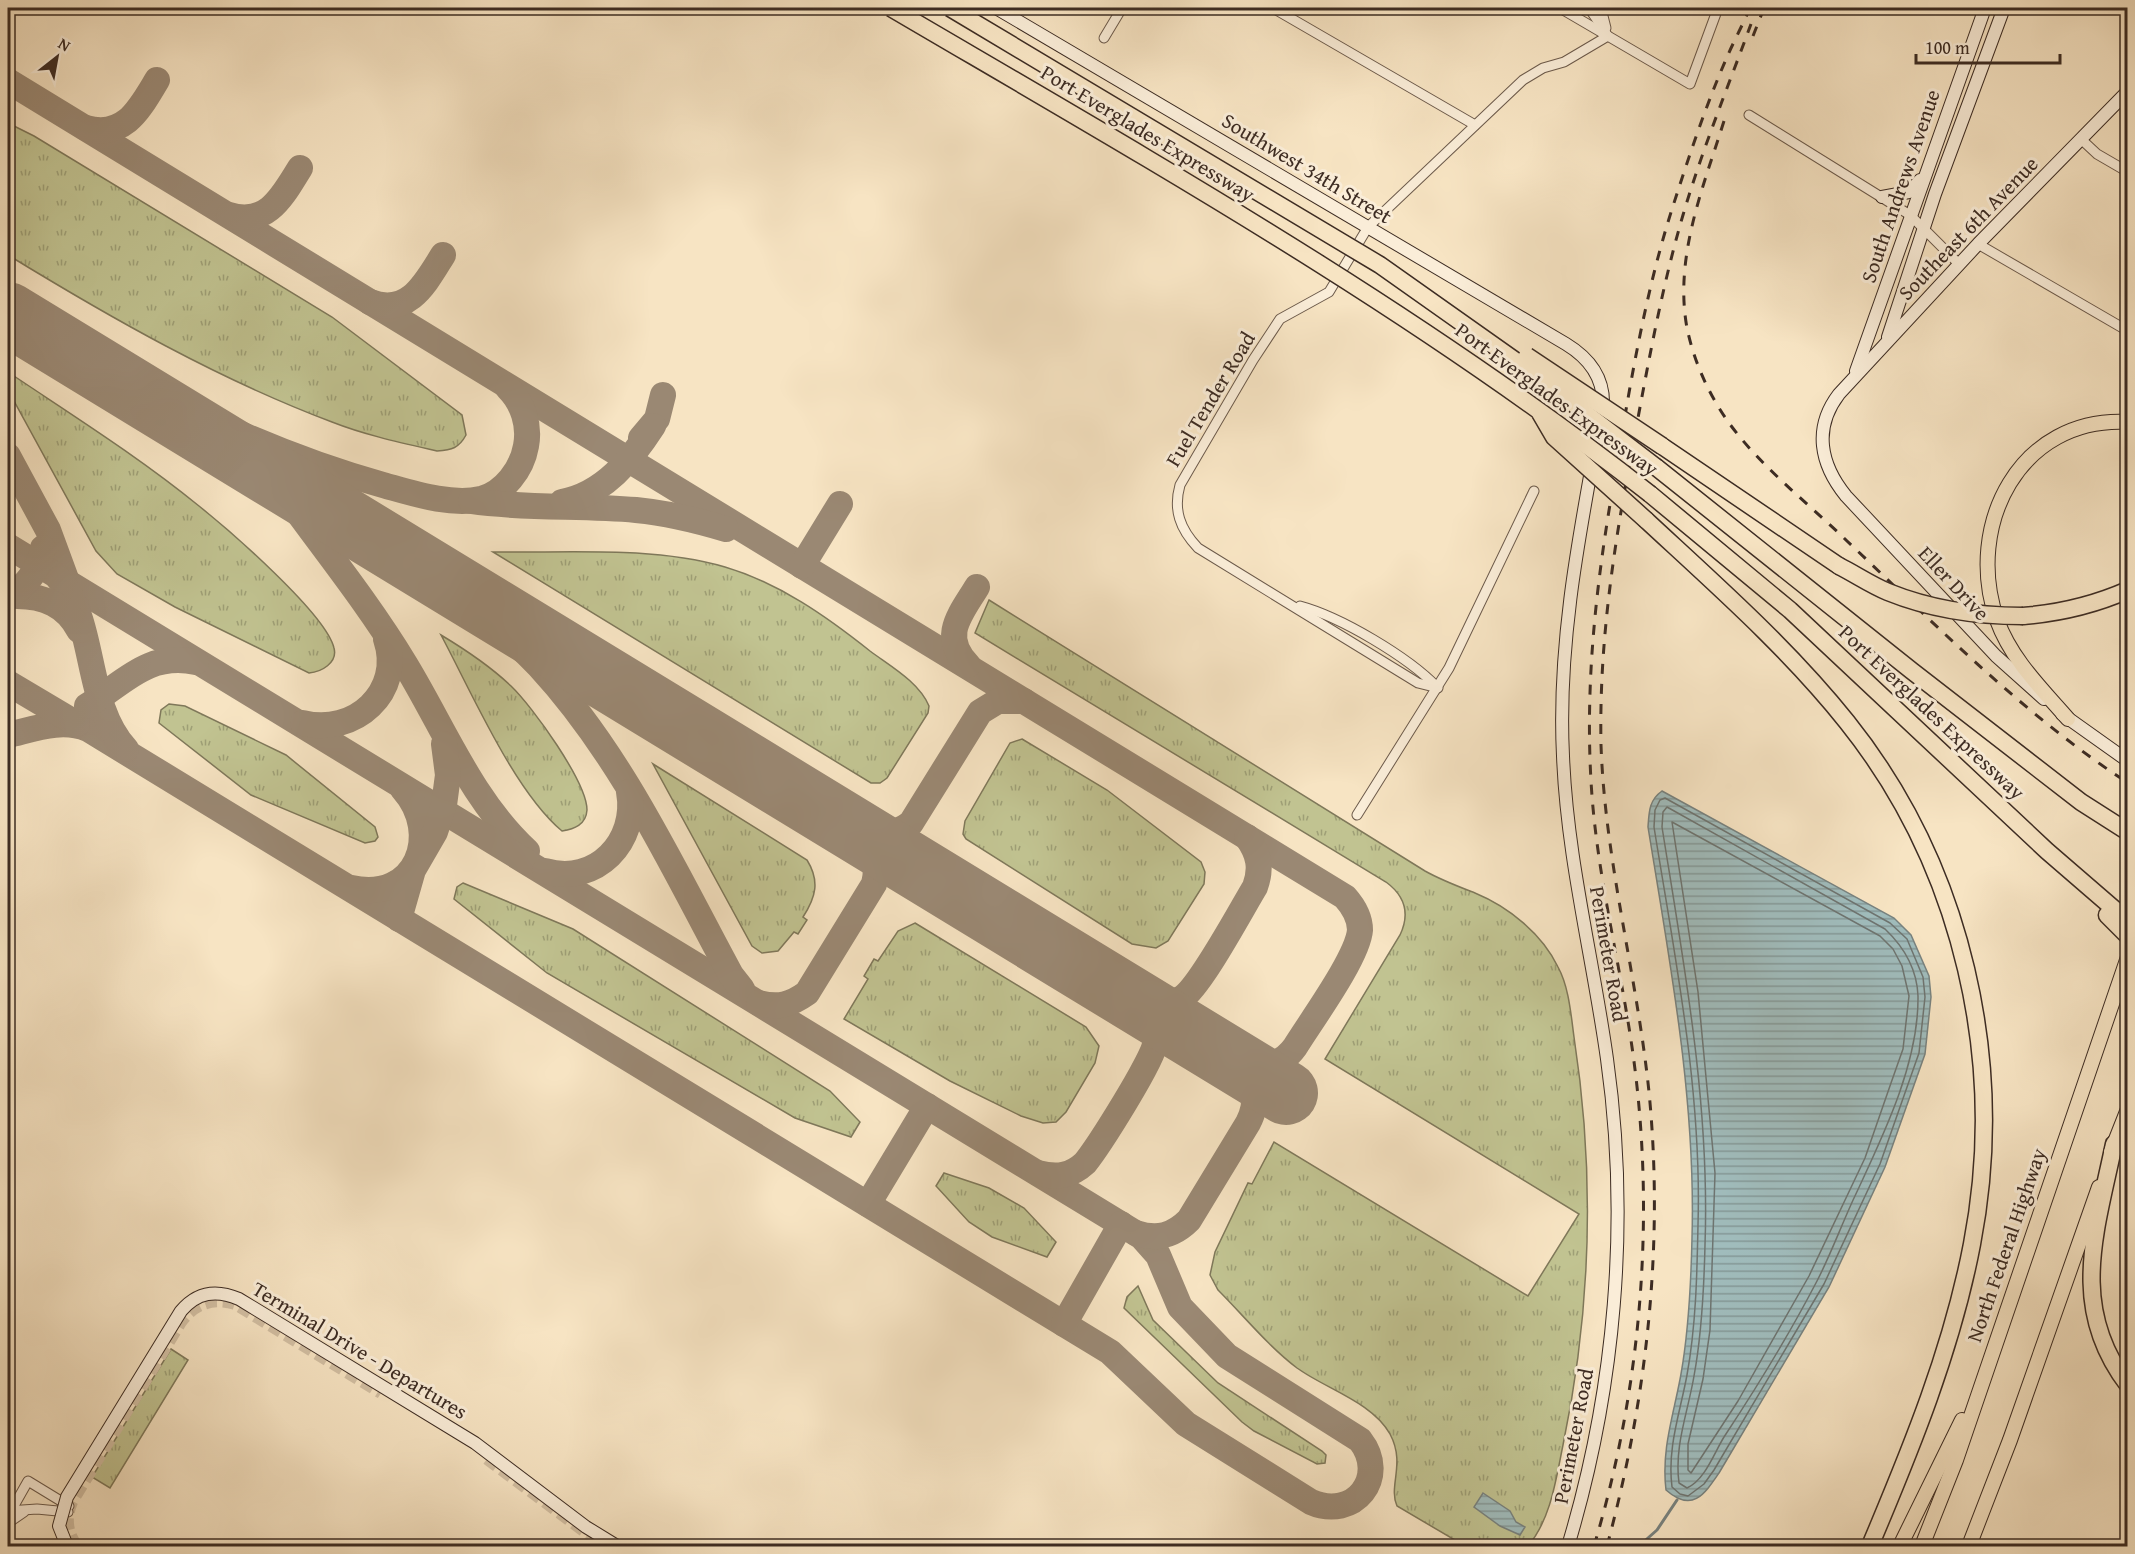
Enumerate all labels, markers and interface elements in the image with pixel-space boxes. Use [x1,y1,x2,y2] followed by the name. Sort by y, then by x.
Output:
[27,27,87,87] north arrow
[1916,27,2060,65] scale bar
[54,31,76,57] text: N
[1925,34,1970,61] text: 100 m
[1035,57,1261,210] street label: Port Everglades Expressway
[1852,85,1948,287] street label: South Andrews Avenue
[1216,105,1398,231] street label: Southwest 34th Street
[1891,149,2045,307] street label: Southeast 6th Avenue
[1449,315,1665,484] street label: Port Everglades Expressway
[1157,325,1263,472] street label: Fuel Tender Road
[1911,539,1997,628] street label: Eller Drive
[1832,617,2032,807] street label: Port Everglades Expressway
[1582,884,1636,1025] street label: Perimeter Road
[1958,1143,2054,1346] street label: North Federal Highway
[247,1273,473,1427] street label: Terminal Drive - Departures
[1545,1365,1601,1506] street label: Perimeter Road

